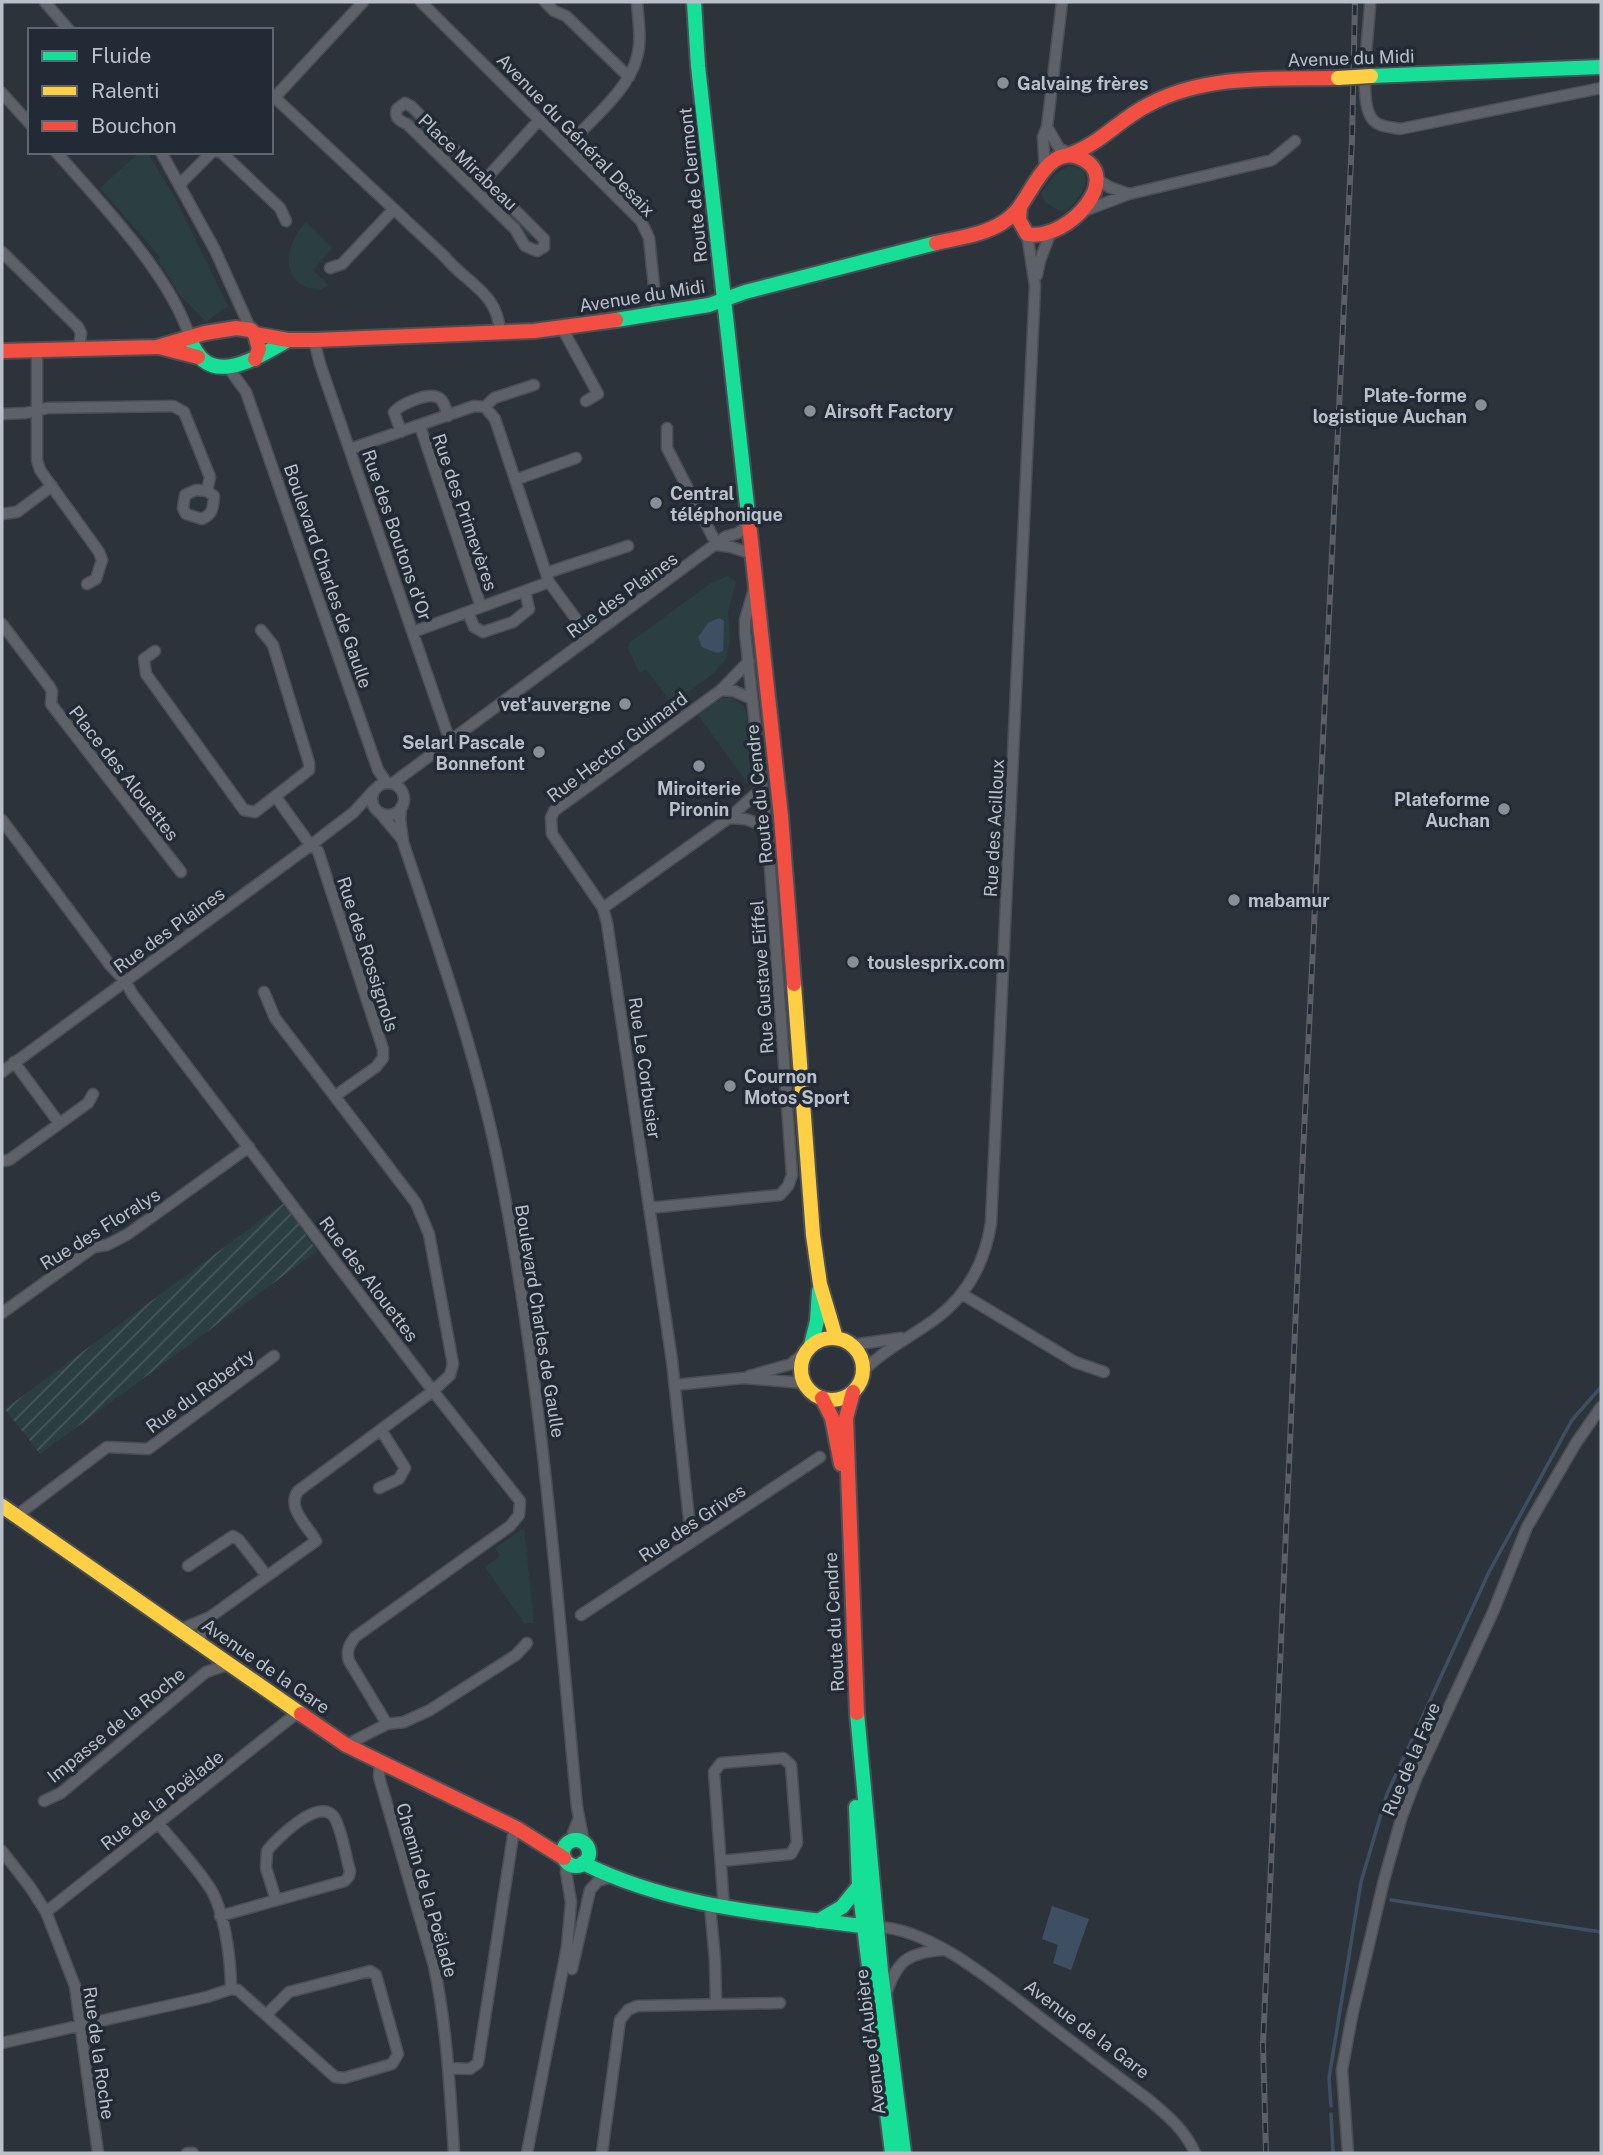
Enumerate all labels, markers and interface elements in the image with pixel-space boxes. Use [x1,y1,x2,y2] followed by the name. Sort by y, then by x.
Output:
[28,28,273,154] legend
[91,43,151,68] text: Fluide
[1287,45,1415,71] street label: Avenue du Midi
[493,49,659,221] street label: Avenue du Général Desaix
[1017,73,1149,94] place label: Galvaing frères
[995,75,1011,91] marker: Galvaing frères
[91,78,159,103] text: Ralenti
[674,106,712,264] street label: Route de Clermont
[414,110,522,214] street label: Place Mirabeau
[91,113,177,138] text: Bouchon
[578,276,706,316] street label: Avenue du Midi
[1313,385,1467,427] place label: Plate-forme logistique Auchan
[1473,397,1489,413] marker: Plate-forme logistique Auchan
[824,401,953,422] place label: Airsoft Factory
[802,403,818,419] marker: Airsoft Factory
[428,431,502,593] street label: Rue des Primevères
[358,447,436,623] street label: Rue des Boutons d'Or
[280,461,376,691] street label: Boulevard Charles de Gaulle
[670,483,783,525] place label: Central téléphonique
[648,495,664,511] marker: Central téléphonique
[562,548,682,642] street label: Rue des Plaines
[543,687,691,807] street label: Rue Hector Guimard
[501,694,611,715] place label: vet'auvergne
[617,696,633,712] marker: vet'auvergne
[65,701,183,845] street label: Place des Alouettes
[741,723,777,865] street label: Route du Cendre
[402,732,525,774] place label: Selarl Pascale Bonnefont
[531,744,547,760] marker: Selarl Pascale Bonnefont
[691,758,707,774] marker: Miroiterie Pironin
[980,758,1008,898] street label: Rue des Acilloux
[657,778,741,820] place label: Miroiterie Pironin
[1394,789,1490,831] place label: Plateforme Auchan
[1496,801,1512,817] marker: Plateforme Auchan
[333,874,403,1034] street label: Rue des Rossignols
[109,883,229,977] street label: Rue des Plaines
[1248,890,1330,911] place label: mabamur
[1226,892,1242,908] marker: mabamur
[746,899,778,1055] street label: Rue Gustave Eiffel
[867,952,1005,973] place label: touslesprix.com
[845,954,861,970] marker: touslesprix.com
[625,996,665,1140] street label: Rue Le Corbusier
[744,1066,850,1108] place label: Cournon Motos Sport
[722,1078,738,1094] marker: Cournon Motos Sport
[36,1184,164,1274] street label: Rue des Floralys
[511,1203,569,1439] street label: Boulevard Charles de Gaulle
[315,1212,423,1346] street label: Rue des Alouettes
[142,1344,259,1437] street label: Rue du Roberty
[635,1480,749,1566] street label: Rue des Grives
[820,1552,848,1692] street label: Route du Cendre
[198,1614,334,1718] street label: Avenue de la Gare
[43,1663,189,1787] street label: Impasse de la Roche
[1378,1699,1444,1819] street label: Rue de la Fave
[97,1746,227,1854] street label: Rue de la Poëlade
[392,1800,462,1980] street label: Chemin de la Poëlade
[851,1968,889,2116] street label: Avenue d'Aubière
[1020,1975,1154,2083] street label: Avenue de la Gare
[79,1985,119,2121] street label: Rue de la Roche

